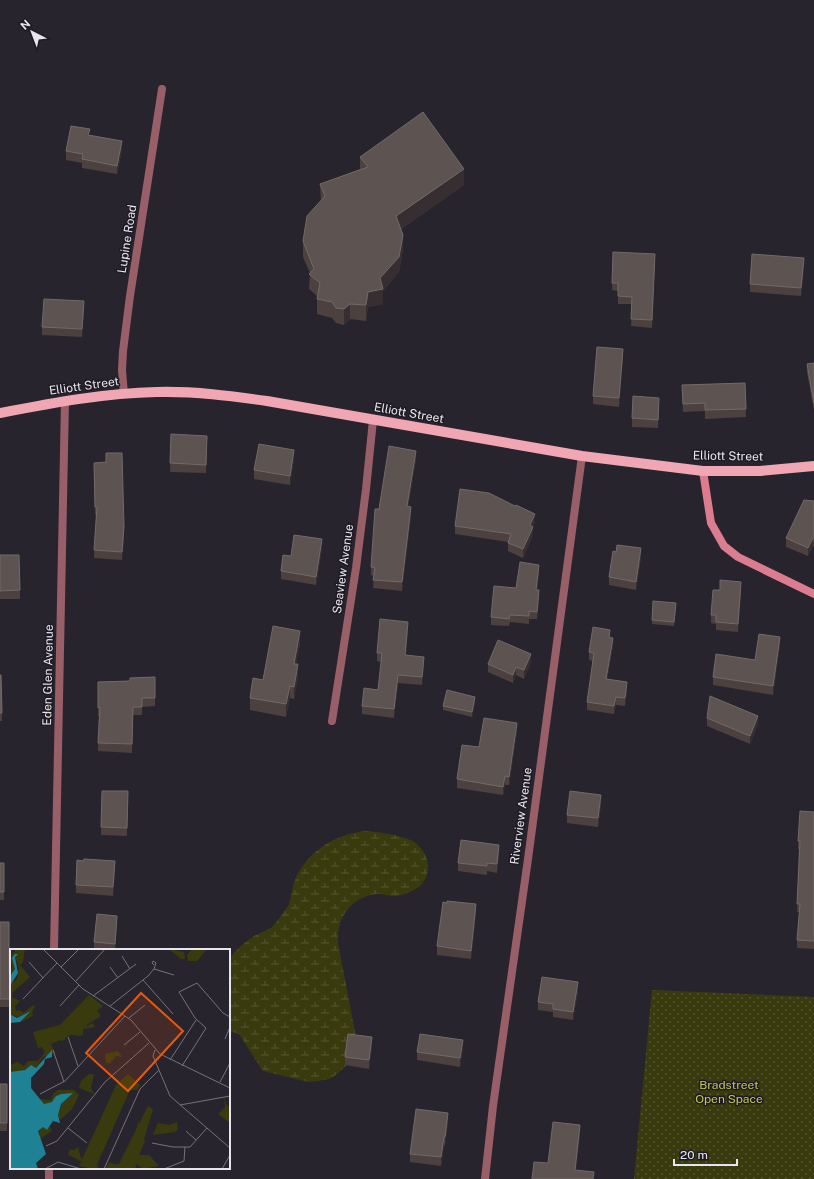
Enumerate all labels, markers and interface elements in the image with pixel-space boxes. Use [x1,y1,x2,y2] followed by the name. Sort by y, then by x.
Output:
[12,12,52,52] north arrow
[18,17,33,32] text: N
[115,204,139,274] street label: Lupine Road
[48,374,120,398] street label: Elliott Street
[373,400,445,426] street label: Elliott Street
[693,448,764,464] street label: Elliott Street
[330,523,356,615] street label: Seaview Avenue
[40,624,56,726] street label: Eden Glen Avenue
[507,766,535,865] street label: Riverview Avenue
[10,949,230,1169] inset map
[695,1078,763,1106] park label: Bradstreet Open Space
[674,1141,737,1167] scale bar
[680,1148,708,1162] text: 20 m

